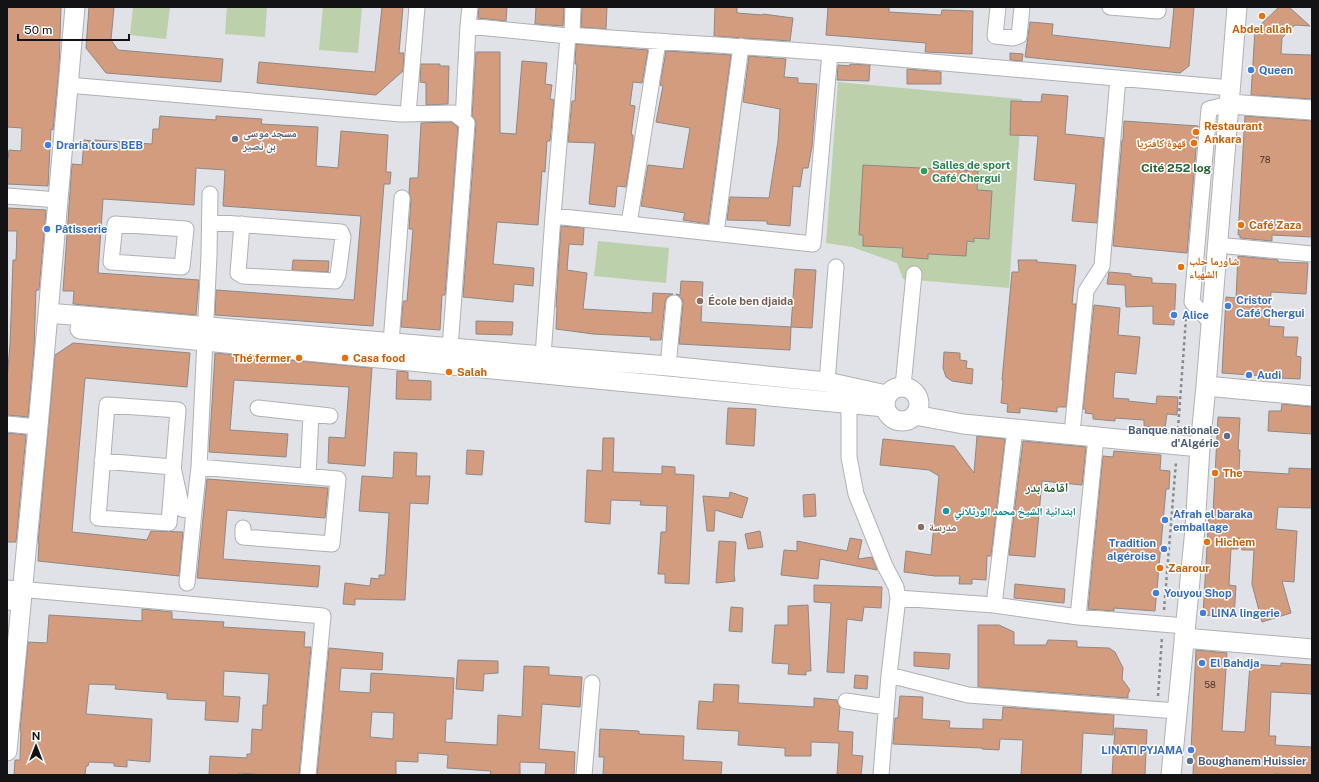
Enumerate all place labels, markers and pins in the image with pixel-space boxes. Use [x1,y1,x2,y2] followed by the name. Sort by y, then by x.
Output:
[1257,11,1267,21] marker: Abdel allah
[1232,23,1292,35] place label: Abdel allah
[1259,64,1293,76] place label: Queen
[1246,65,1256,75] marker: Queen
[1204,120,1263,145] place label: Restaurant Ankara
[242,127,297,154] place label: مسجد موسى بن نصير
[1191,127,1201,137] marker: Restaurant Ankara
[230,134,240,144] marker: مسجد موسى بن نصير
[1136,137,1186,150] place label: قهوة كافتريا
[1189,138,1199,148] marker: قهوة كافتريا
[56,139,143,151] place label: Draria tours BEB
[43,140,53,150] marker: Draria tours BEB
[932,159,1011,184] place label: Salles de sport Café Chergui
[919,166,929,176] marker: Salles de sport Café Chergui
[1249,219,1302,231] place label: Café Zaza
[1236,220,1246,230] marker: Café Zaza
[55,223,107,235] place label: Pâtisserie
[42,224,52,234] marker: Pâtisserie
[1189,255,1239,281] place label: شاورما حلب الشهباء
[1176,262,1186,272] marker: شاورما حلب الشهباء
[708,294,793,307] place label: École ben djaida
[1236,294,1305,319] place label: Cristor Café Chergui
[695,296,705,306] marker: École ben djaida
[1223,301,1233,311] marker: Cristor Café Chergui
[1182,309,1209,321] place label: Alice
[1169,310,1179,320] marker: Alice
[233,352,291,364] place label: Thé fermer
[353,352,405,364] place label: Casa food
[294,353,304,363] marker: Thé fermer
[340,353,350,363] marker: Casa food
[457,366,487,378] place label: Salah
[444,367,454,377] marker: Salah
[1257,369,1281,381] place label: Audi
[1244,370,1254,380] marker: Audi
[1128,424,1219,449] place label: Banque nationale d'Algérie
[1222,431,1232,441] marker: Banque nationale d'Algérie
[1223,467,1243,479] place label: The
[1210,468,1220,478] marker: The
[954,505,1076,520] place label: ابتدائية الشيخ محمد الورثلاني
[941,506,951,516] marker: ابتدائية الشيخ محمد الورثلاني
[1173,508,1253,533] place label: Afrah el baraka emballage
[1160,515,1170,525] marker: Afrah el baraka emballage
[929,521,957,534] place label: مدرسة
[916,522,926,532] marker: مدرسة
[1215,536,1255,548] place label: Hichem
[1107,537,1156,562] place label: Tradition algéroise
[1202,537,1212,547] marker: Hichem
[1159,544,1169,554] marker: Tradition algéroise
[1168,562,1210,574] place label: Zaarour
[1155,563,1165,573] marker: Zaarour
[1164,587,1232,599] place label: Youyou Shop
[1151,588,1161,598] marker: Youyou Shop
[1211,607,1280,619] place label: LINA lingerie
[1198,608,1208,618] marker: LINA lingerie
[1210,657,1259,669] place label: El Bahdja
[1197,658,1207,668] marker: El Bahdja
[1101,744,1183,756] place label: LINATI PYJAMA
[1186,745,1196,755] marker: LINATI PYJAMA
[1198,755,1307,767] place label: Boughanem Huissier
[1185,756,1195,766] marker: Boughanem Huissier

